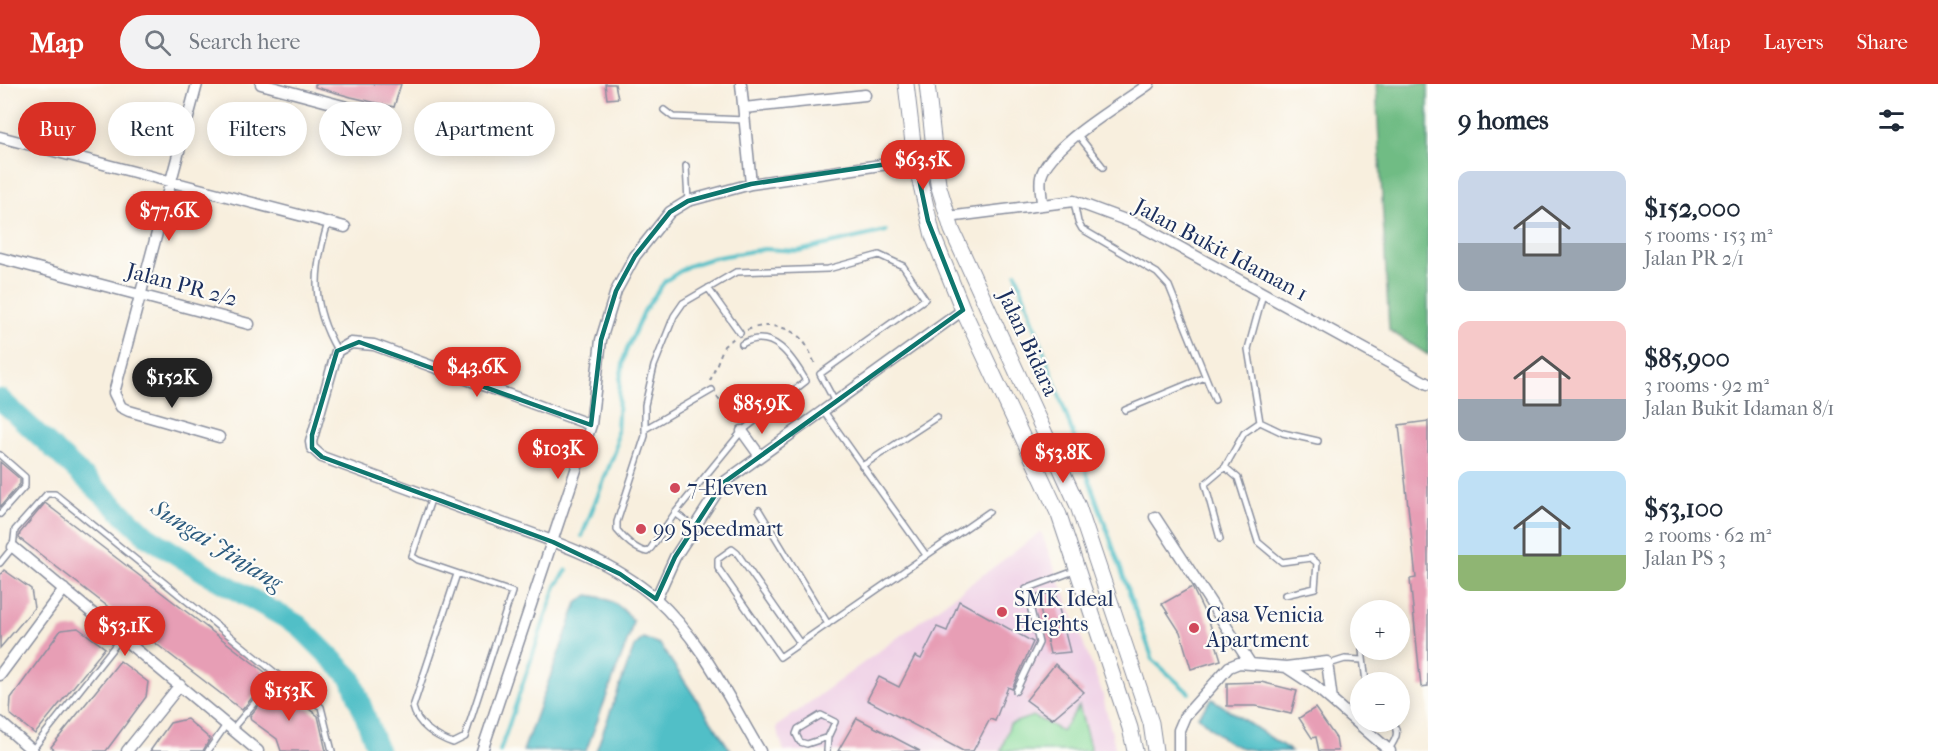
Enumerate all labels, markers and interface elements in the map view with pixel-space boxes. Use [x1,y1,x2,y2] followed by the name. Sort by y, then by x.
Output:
[120,15,540,69] search box
[30,26,84,59] text: Map
[141,26,174,59] icon: search
[189,29,300,55] text: Search here
[1690,30,1731,54] text: Map
[1764,30,1823,54] text: Layers
[1856,30,1908,54] text: Share
[18,102,96,156] chip: Buy
[108,102,195,156] chip: Rent
[207,102,307,156] chip: Filters
[319,102,402,156] chip: New
[414,102,555,156] chip: Apartment
[1875,104,1908,137] icon: filters
[1458,105,1549,136] text: 9 homes
[874,140,972,191] pin: $63.5K
[895,148,951,171] text: $63.5K
[120,191,218,242] pin: $77.6K
[1128,192,1312,307] street label: Jalan Bukit Idaman 1
[1644,193,1741,224] text: $152,000
[1506,195,1578,267] icon: home
[139,199,199,222] text: $77.6K
[1644,224,1773,247] text: 5 rooms · 153 m²
[1644,247,1744,270] text: Jalan PR 2/1
[122,257,240,312] street label: Jalan PR 2/2
[991,284,1064,401] street label: Jalan Bidara
[1644,343,1730,374] text: $85,900
[1506,345,1578,417] icon: home
[428,347,526,398] pin: $43.6K
[447,355,507,378] text: $43.6K
[130,358,214,409] pin: $152K
[146,366,198,389] text: $152K
[1644,374,1769,397] text: 3 rooms · 92 m²
[713,384,811,435] pin: $85.9K
[733,392,791,415] text: $85.9K
[1644,397,1834,420] text: Jalan Bukit Idaman 8/1
[516,429,600,480] pin: $103K
[1014,433,1112,484] pin: $53.8K
[532,437,584,460] text: $103K
[1035,441,1091,464] text: $53.8K
[687,475,768,501] place label: 7-Eleven
[668,481,682,495] marker: 7-Eleven
[145,493,289,597] water label: Sungai Jinjang
[1644,493,1723,524] text: $53,100
[1506,495,1578,567] icon: home
[653,516,784,542] place label: 99 Speedmart
[634,522,648,536] marker: 99 Speedmart
[1644,524,1771,547] text: 2 rooms · 62 m²
[1644,547,1726,570] text: Jalan PS 3
[1014,586,1114,637] place label: SMK Ideal Heights
[1350,600,1410,732] map controls
[1350,600,1410,660] button: +
[1205,602,1324,653] place label: Casa Venicia Apartment
[995,605,1009,619] marker: SMK Ideal Heights
[76,606,174,657] pin: $53.1K
[98,614,152,637] text: $53.1K
[1187,621,1201,635] marker: Casa Venicia Apartment
[247,671,331,722] pin: $153K
[1350,672,1410,732] button: −
[264,679,314,702] text: $153K

